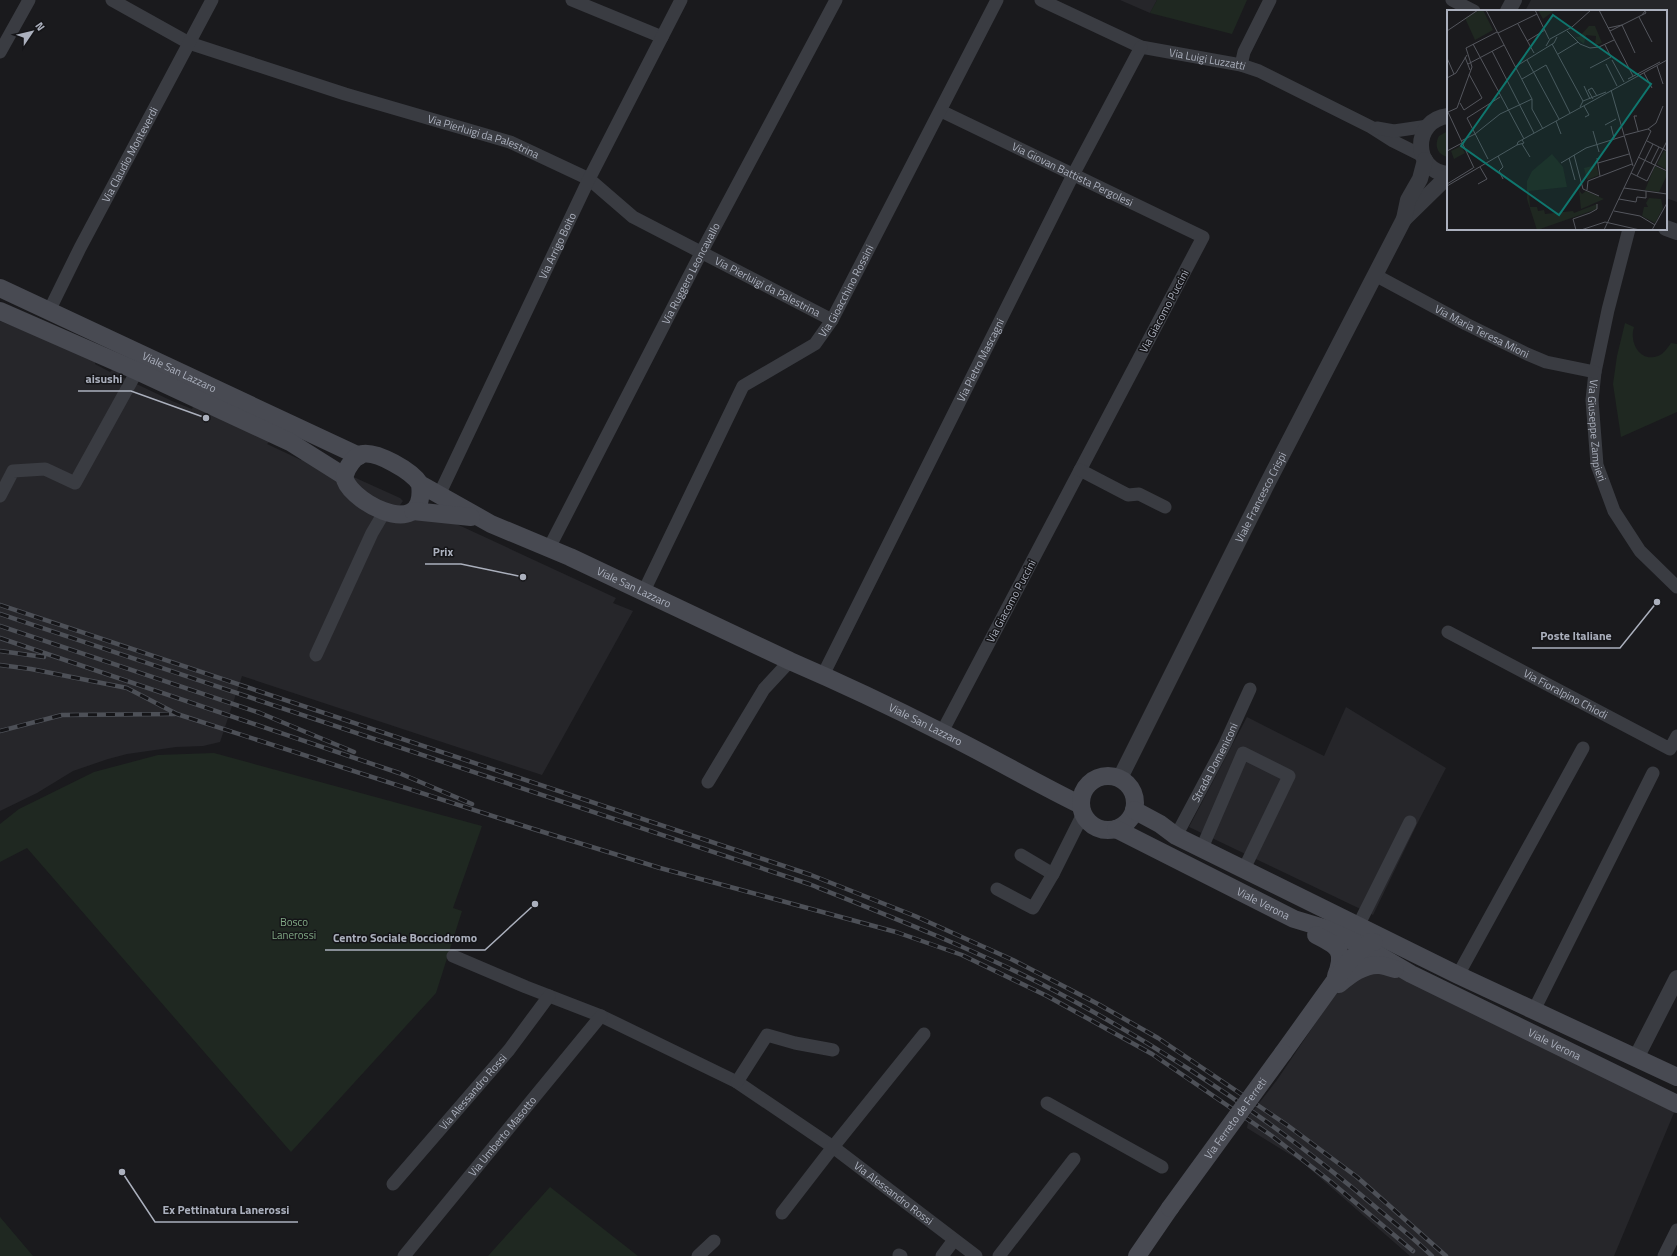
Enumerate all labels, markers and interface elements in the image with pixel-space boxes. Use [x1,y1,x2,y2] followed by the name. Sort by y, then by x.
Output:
[1447,10,1667,230] inset map
[12,12,52,52] north arrow
[31,19,49,34] text: N
[1168,44,1248,74] street label: Via Luigi Luzzatti
[98,104,162,205] street label: Via Claudio Monteverdi
[426,110,542,163] street label: Via Pierluigi da Palestrina
[1009,138,1136,210] street label: Via Giovan Battista Pergolesi
[535,210,580,282] street label: Via Arrigo Boito
[658,220,724,327] street label: Via Ruggero Leoncavallo
[814,242,878,340] street label: Via Gioacchino Rossini
[712,253,824,321] street label: Via Pierluigi da Palestrina
[1135,267,1193,355] street label: Via Giacomo Puccini
[1432,301,1532,362] street label: Via Maria Teresa Mioni
[953,316,1008,405] street label: Via Pietro Mascagni
[139,348,219,396] street label: Viale San Lazzaro
[78,367,131,391] callout: aisushi
[86,369,122,388] text: aisushi
[1584,379,1610,484] street label: Via Giuseppe Zampieri
[1231,449,1290,545] street label: Viale Francesco Crispi
[425,540,461,564] callout: Prix
[433,542,453,561] text: Prix
[982,557,1040,645] street label: Via Giacomo Puccini
[594,563,674,612] street label: Viale San Lazzaro
[1532,624,1620,648] callout: Poste Italiane
[1540,626,1612,645] text: Poste Italiane
[1521,665,1611,723] street label: Via Fioralpino Chiodi
[886,699,965,749] street label: Viale San Lazzaro
[1187,720,1242,805] street label: Strada Domeniconi
[1234,883,1293,924] street label: Viale Verona
[272,914,316,943] park label: Bosco Lanerossi
[325,926,485,950] callout: Centro Sociale Bocciodromo
[333,928,477,947] text: Centro Sociale Bocciodromo
[1525,1024,1584,1064] street label: Viale Verona
[435,1050,510,1133] street label: Via Alessandro Rossi
[1200,1074,1271,1162] street label: Via Ferreto de Ferreti
[465,1092,540,1180] street label: Via Umberto Masotto
[851,1158,937,1229] street label: Via Alessandro Rossi
[155,1198,298,1222] callout: Ex Pettinatura Lanerossi
[163,1200,289,1219] text: Ex Pettinatura Lanerossi

